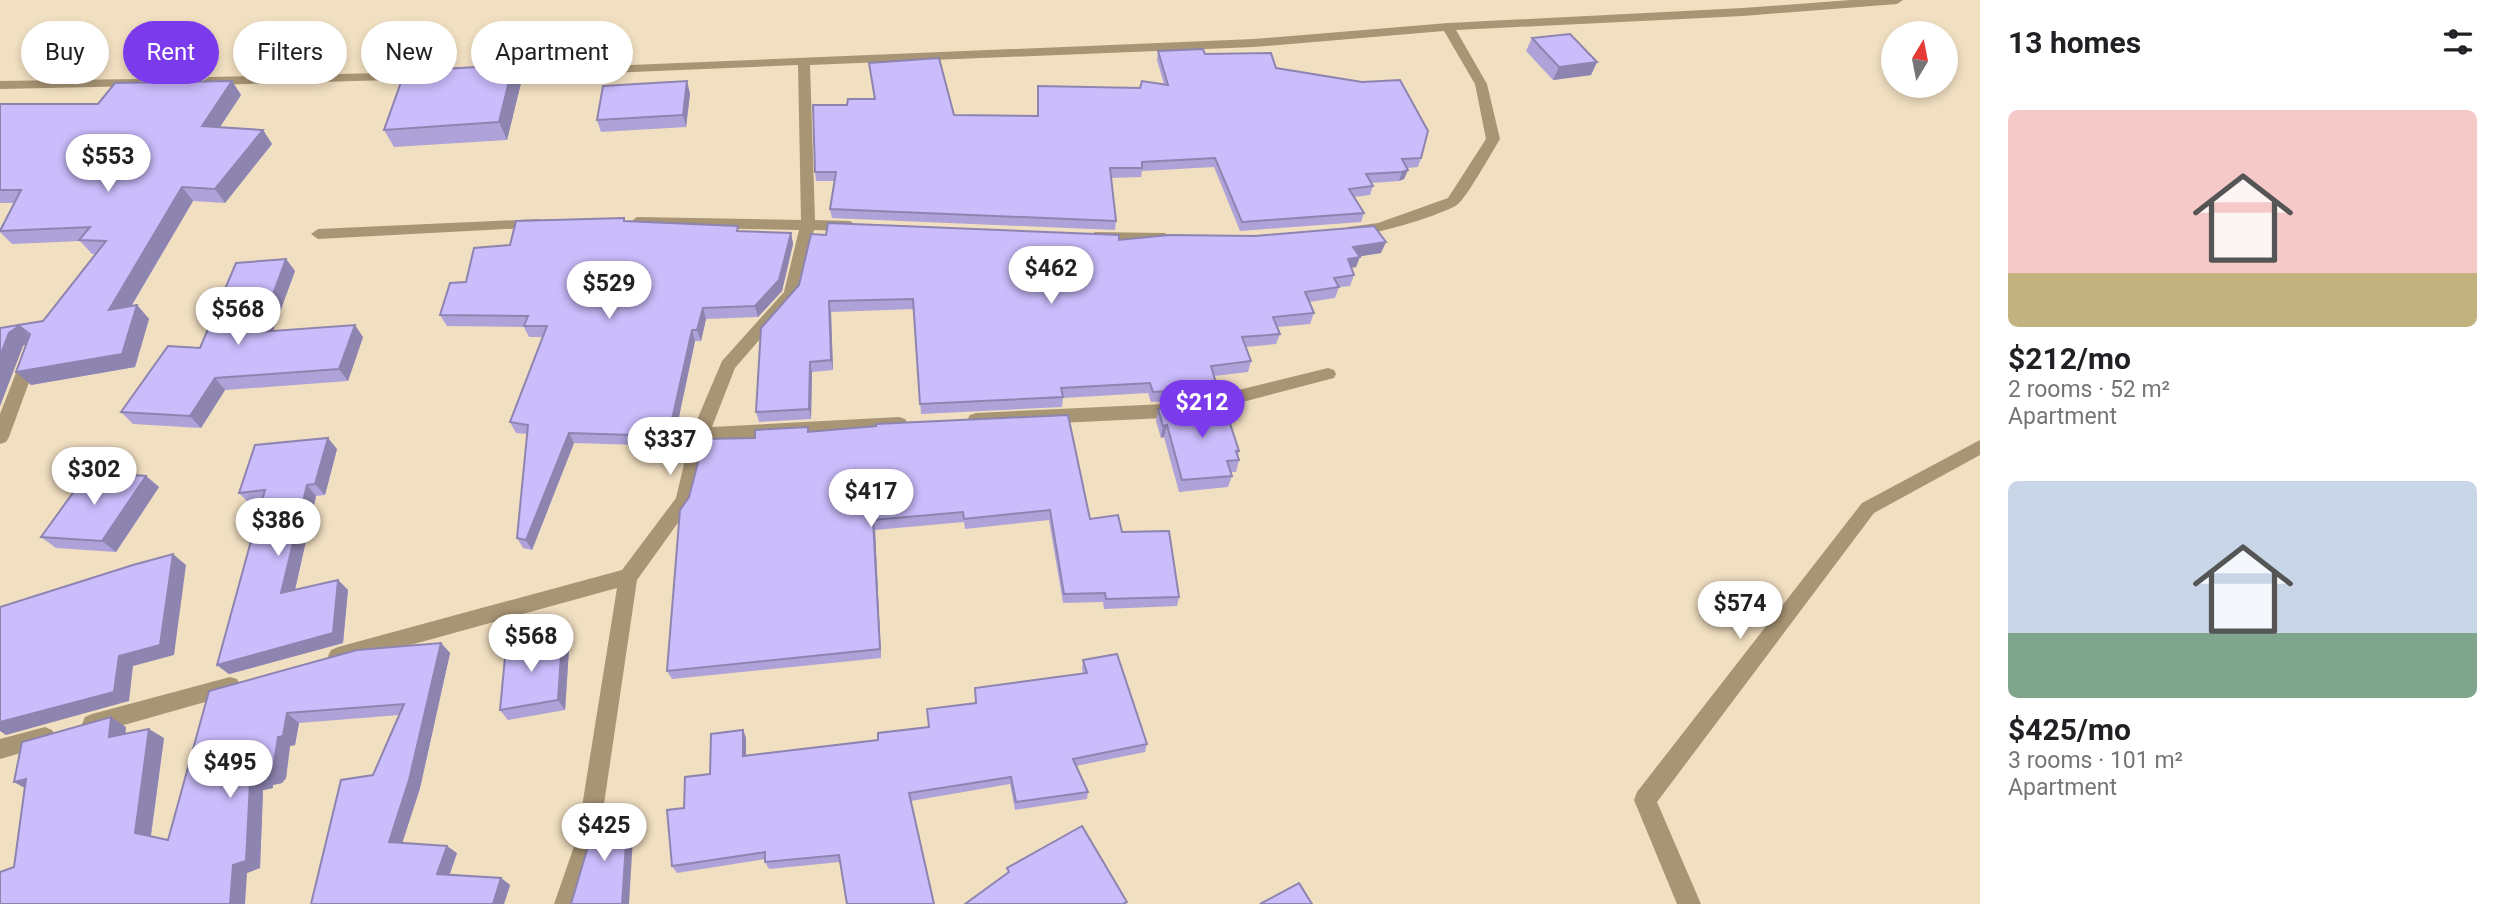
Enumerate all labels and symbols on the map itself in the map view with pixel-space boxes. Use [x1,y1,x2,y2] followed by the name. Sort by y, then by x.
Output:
[1881,21,1958,98] north arrow
[67,134,149,194] pin: $553
[1010,246,1092,306] pin: $462
[568,262,650,321] pin: $529
[197,288,279,347] pin: $568
[1161,380,1243,440] pin: $212
[629,418,711,477] pin: $337
[53,448,135,507] pin: $302
[830,470,912,529] pin: $417
[237,498,319,558] pin: $386
[1699,582,1781,641] pin: $574
[490,614,572,674] pin: $568
[189,740,271,800] pin: $495
[563,804,645,863] pin: $425

